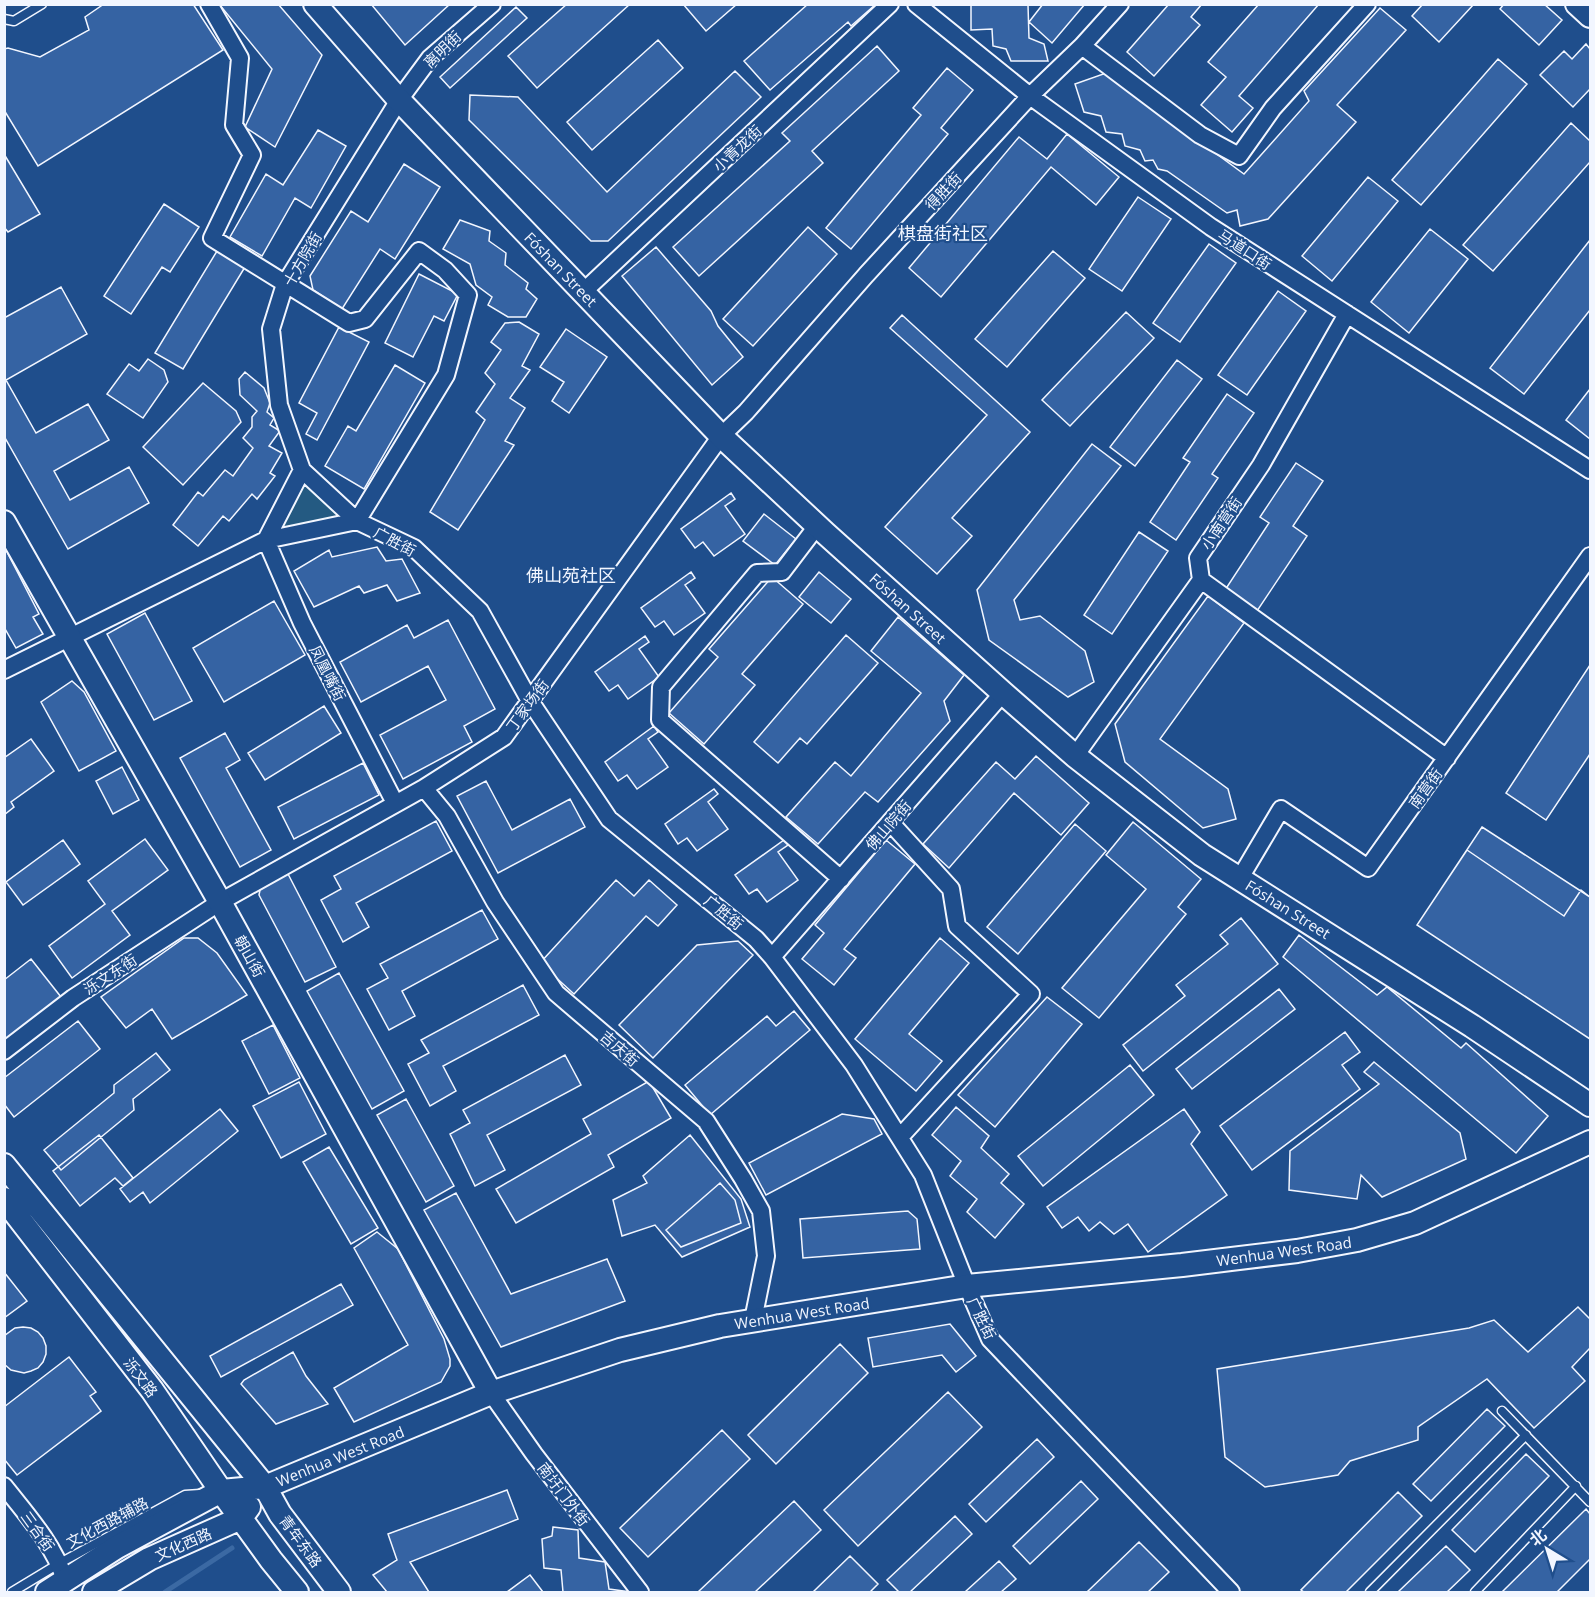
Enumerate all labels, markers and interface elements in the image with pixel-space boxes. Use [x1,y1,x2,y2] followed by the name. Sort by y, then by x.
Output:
[419,26,465,72] street label: 离明街
[708,120,766,176] street label: 小青龙街
[920,168,966,214] street label: 得胜街
[898,221,988,245] district label: 棋盘街社区
[1214,224,1276,274] street label: 马道口街
[520,227,602,311] street label: Fóshan Street
[278,228,326,290] street label: 十方院街
[1196,493,1246,553] street label: 小南营街
[370,522,420,560] street label: 广胜街
[526,563,616,587] district label: 佛山苑社区
[865,568,951,648] street label: Fóshan Street
[305,642,351,704] street label: 凤凰嘴街
[501,675,553,735] street label: 丁家场街
[1404,764,1446,812] street label: 南营街
[861,796,915,854] street label: 佛山院街
[1242,875,1334,943] street label: Fóshan Street
[700,890,748,934] street label: 广胜街
[230,931,270,981] street label: 朝山街
[79,949,141,999] street label: 泺文东街
[596,1026,644,1070] street label: 吉庆街
[1215,1232,1353,1270] street label: Wenhua West Road
[733,1292,871,1334] street label: Wenhua West Road
[963,1293,1001,1343] street label: 广胜街
[119,1353,163,1401] street label: 泺文路
[273,1421,407,1491] street label: Wenhua West Road
[533,1458,595,1530] street label: 南圩门外街
[63,1492,151,1552] street label: 文化西路辅路
[17,1507,59,1555] street label: 三合街
[275,1511,327,1571] street label: 青年东路
[1517,1519,1577,1579] north arrow
[152,1523,214,1565] street label: 文化西路
[1525,1524,1551,1551] text: 北

